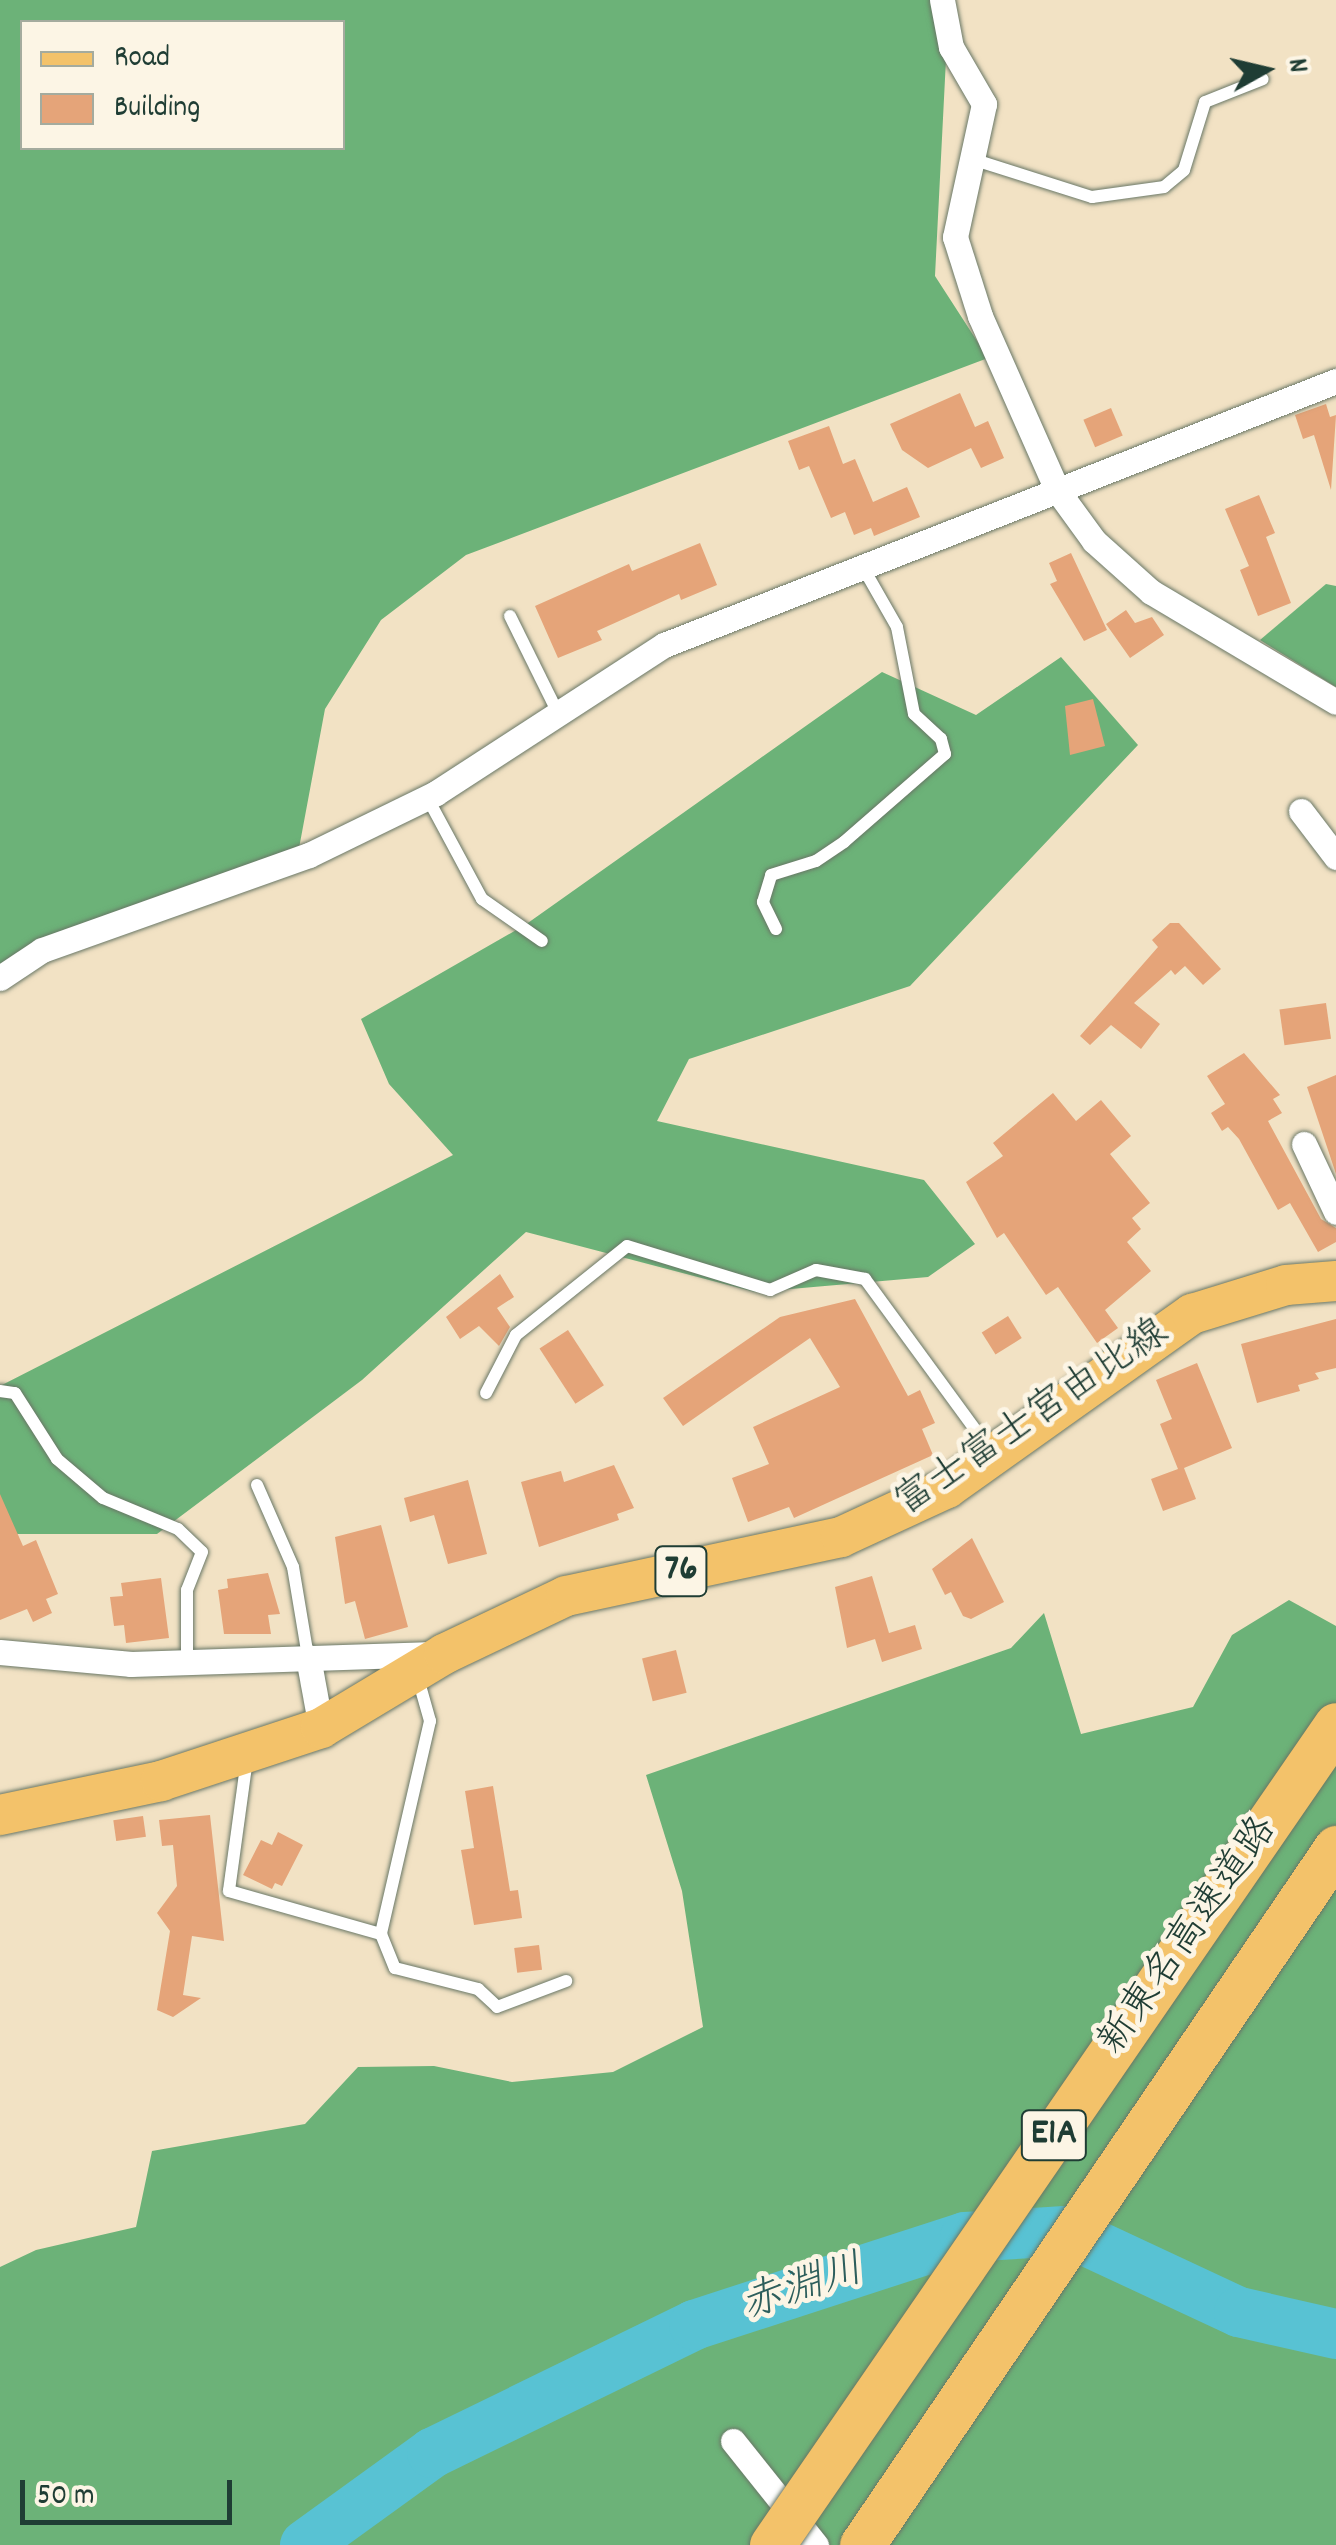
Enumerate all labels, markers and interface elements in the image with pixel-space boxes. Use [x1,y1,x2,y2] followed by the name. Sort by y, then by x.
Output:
[20,20,345,150] legend
[1216,20,1316,120] north arrow
[114,38,170,81] text: Road
[1275,56,1316,75] text: N
[114,88,200,131] text: Building
[887,1311,1179,1529] street label: 富士富士宮由比線
[654,1538,708,1604] road number: 76
[1090,1809,1290,2065] street label: 新東名高速道路
[1019,2102,1089,2168] road number: E1A
[735,2247,871,2333] water label: 赤淵川
[25,2460,238,2522] scale bar
[37,2476,95,2519] text: 50 m

